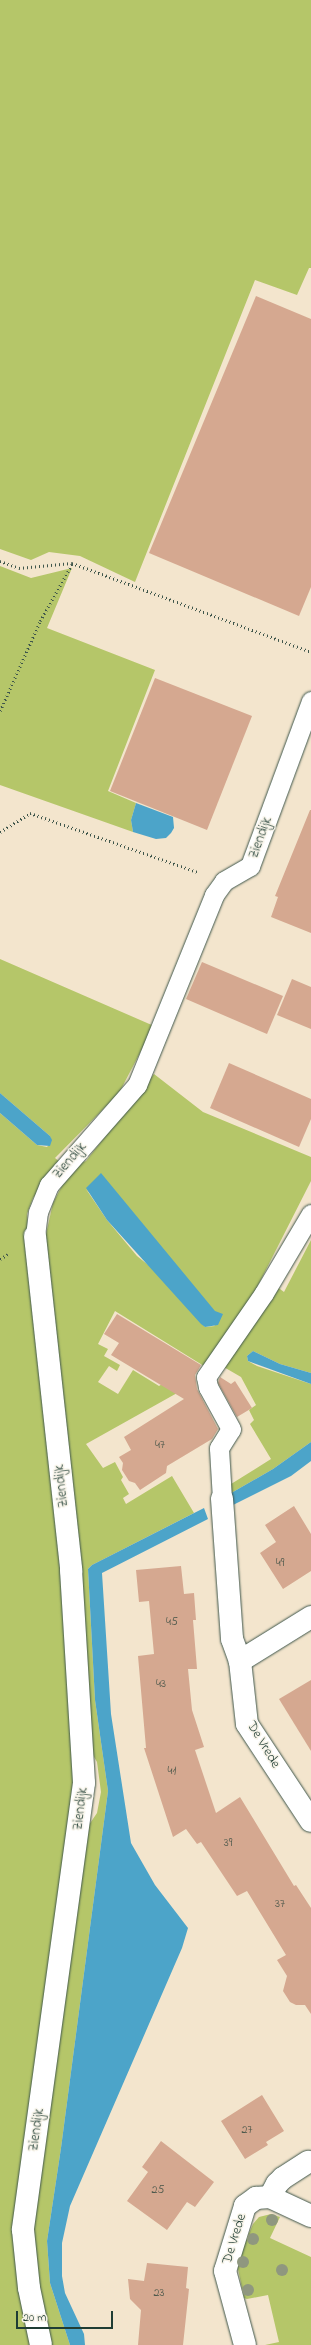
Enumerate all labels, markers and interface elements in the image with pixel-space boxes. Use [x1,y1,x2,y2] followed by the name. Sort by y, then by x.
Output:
[246,815,276,861] street label: Ziendijk
[50,1139,90,1183] street label: Ziendijk
[155,1439,165,1453] house number: 47
[51,1464,73,1508] street label: Ziendijk
[276,1557,284,1571] house number: 49
[166,1616,178,1630] house number: 45
[156,1678,166,1692] house number: 43
[243,1719,283,1771] street label: De Vrede
[168,1765,176,1779] house number: 41
[70,1787,92,1831] street label: Ziendijk
[224,1837,232,1851] house number: 39
[275,1898,285,1912] house number: 37
[26,2108,48,2152] street label: Ziendijk
[242,2124,252,2138] house number: 27
[152,2184,164,2198] house number: 25
[219,2212,251,2266] street label: De Vrede
[154,2287,164,2301] house number: 23
[18,2303,115,2329] scale bar
[23,2309,46,2327] text: 20 m

